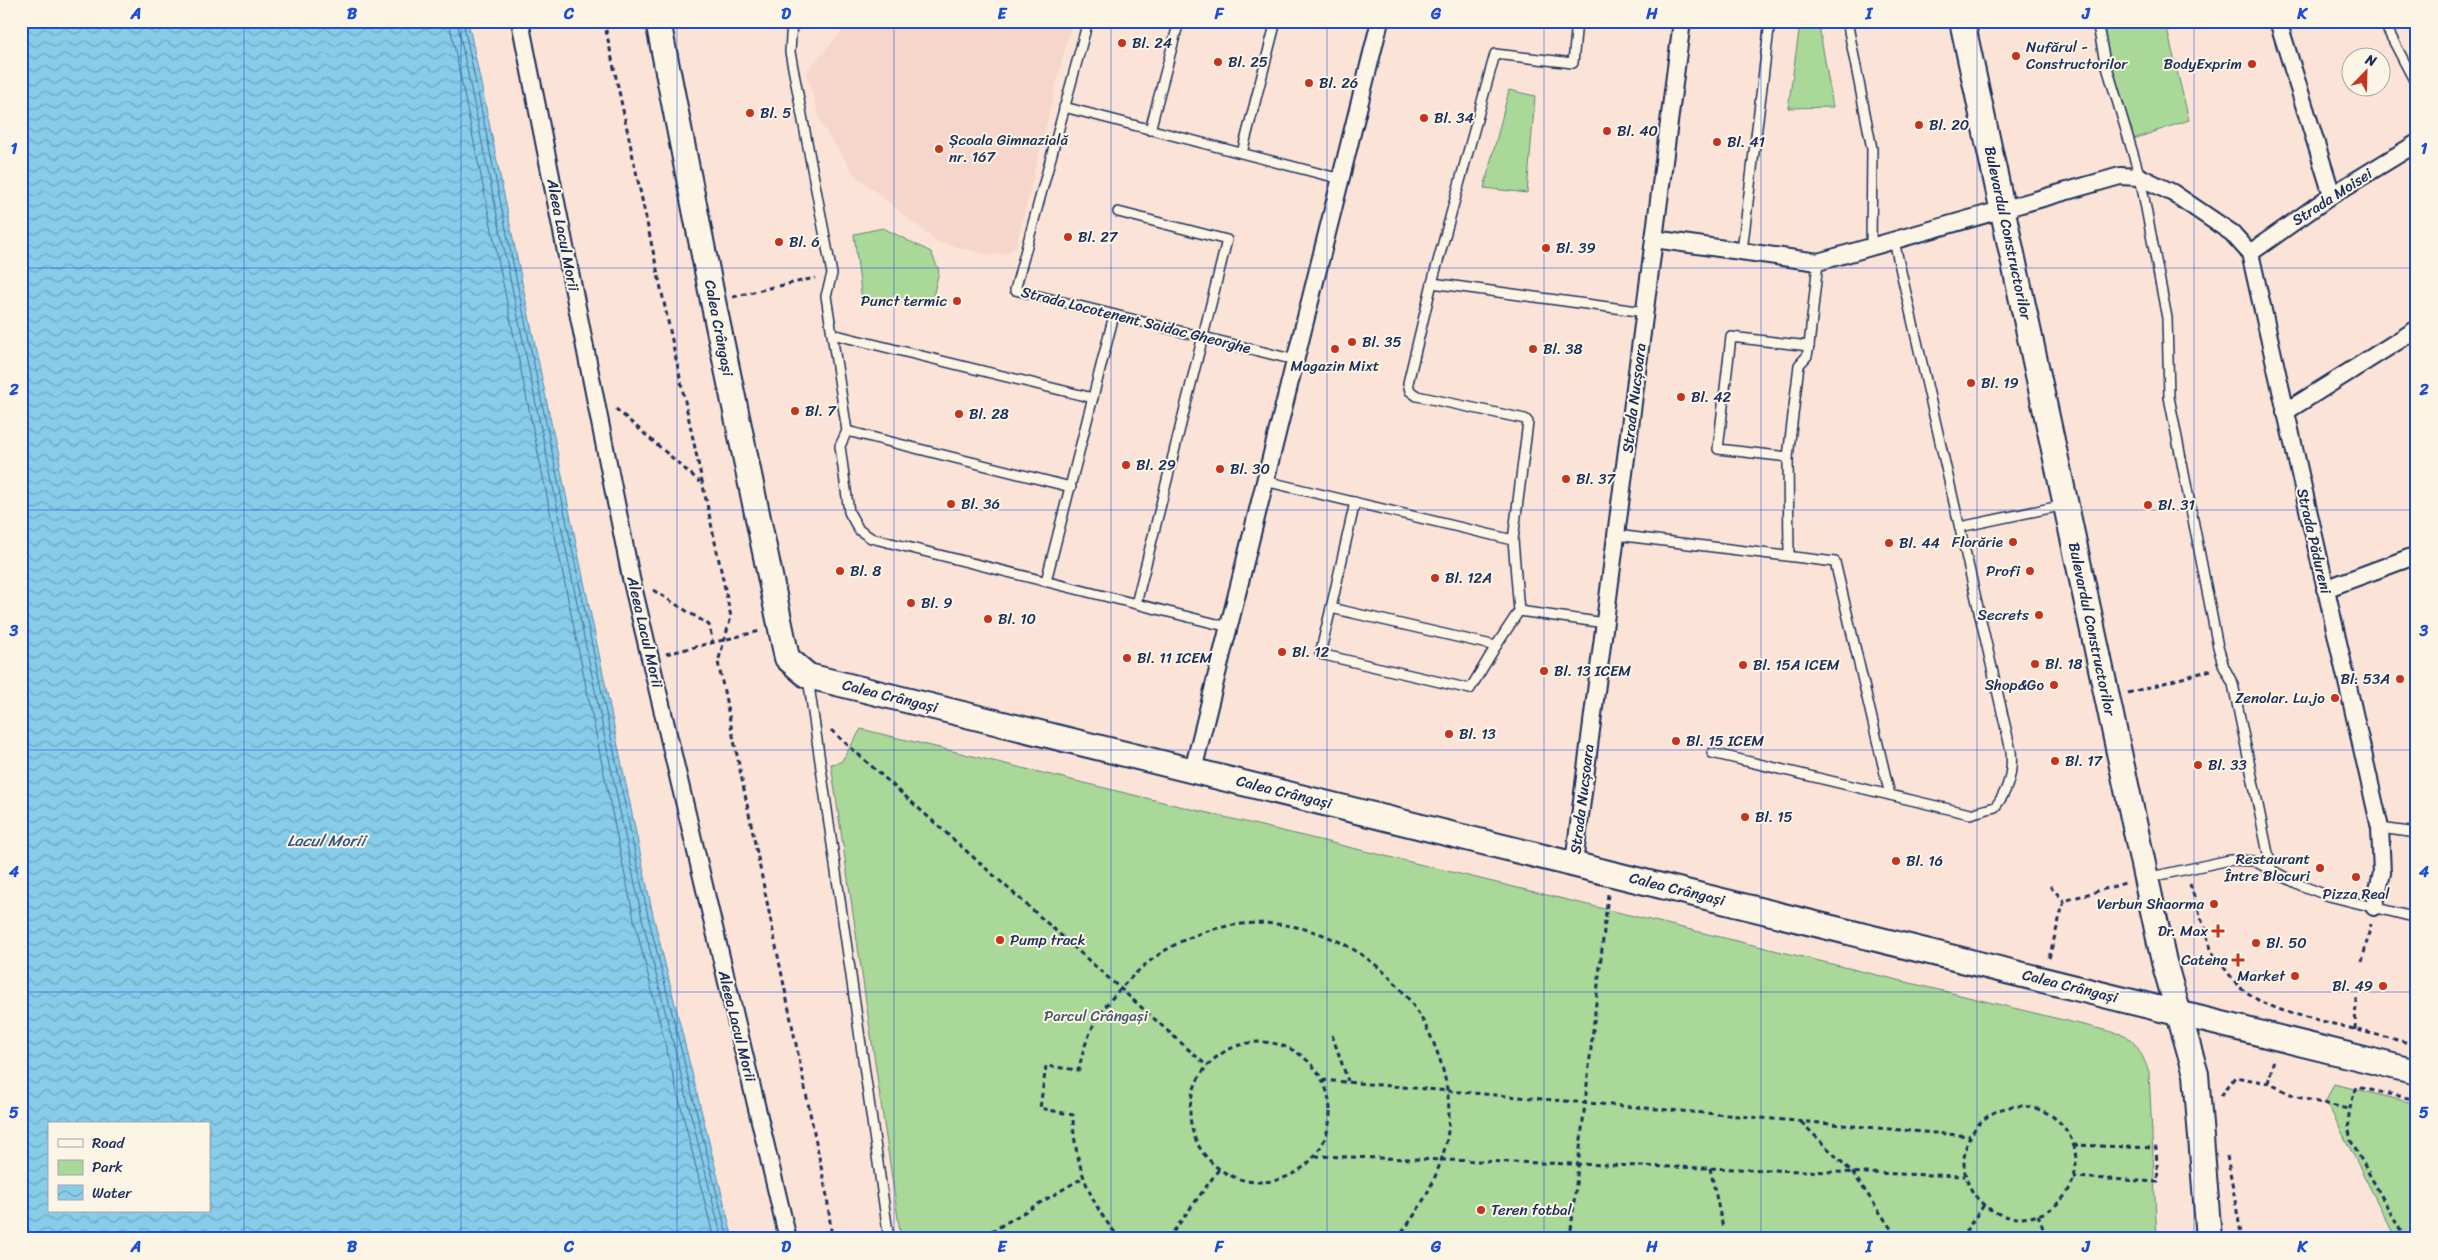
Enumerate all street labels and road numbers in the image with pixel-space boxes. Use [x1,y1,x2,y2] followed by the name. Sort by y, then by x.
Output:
[1977,144,2039,323] street label: Bulevardul Constructorilor
[2287,161,2378,233] street label: Strada Moisei
[539,176,587,294] street label: Aleea Lacul Morii
[697,278,741,379] street label: Calea Crângași
[1018,279,1254,361] street label: Strada Locotenent Saidac Gheorghe
[1614,341,1654,455] street label: Strada Nucșoara
[2289,486,2339,597] street label: Strada Pădureni
[2061,540,2123,719] street label: Bulevardul Constructorilor
[619,573,671,691] street label: Aleea Lacul Morii
[839,672,941,721] street label: Calea Crângași
[1562,742,1602,856] street label: Strada Nucșoara
[1233,768,1335,817] street label: Calea Crângași
[1626,865,1728,914] street label: Calea Crângași
[2019,962,2121,1011] street label: Calea Crângași
[710,967,764,1085] street label: Aleea Lacul Morii

